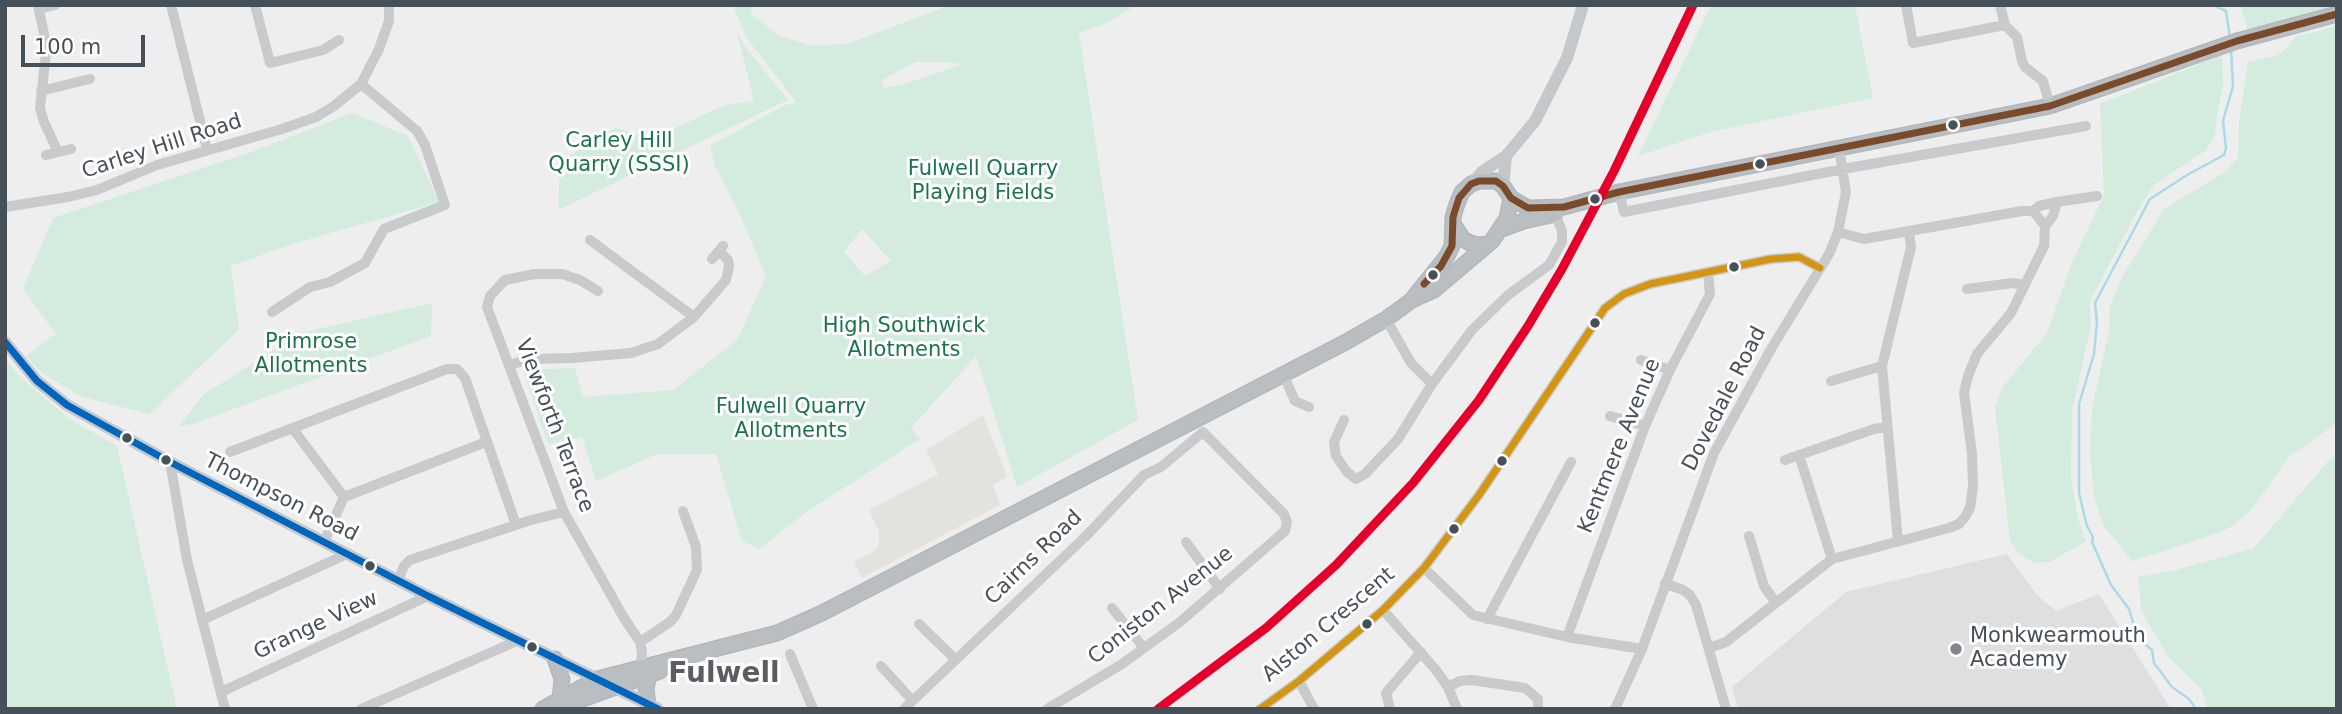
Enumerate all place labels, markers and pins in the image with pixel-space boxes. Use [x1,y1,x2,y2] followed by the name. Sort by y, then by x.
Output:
[1946,118,1960,132] unlabelled marker
[1753,157,1767,171] unlabelled marker
[1588,192,1602,206] unlabelled marker
[1727,260,1741,274] unlabelled marker
[1426,268,1440,282] unlabelled marker
[1588,316,1602,330] unlabelled marker
[120,431,134,445] unlabelled marker
[159,453,173,467] unlabelled marker
[1495,454,1509,468] unlabelled marker
[1447,522,1461,536] unlabelled marker
[363,559,377,573] unlabelled marker
[1360,617,1374,631] unlabelled marker
[1970,624,2146,674] place label: Monkwearmouth Academy
[525,640,539,654] unlabelled marker
[1948,641,1964,657] marker: Monkwearmouth Academy

